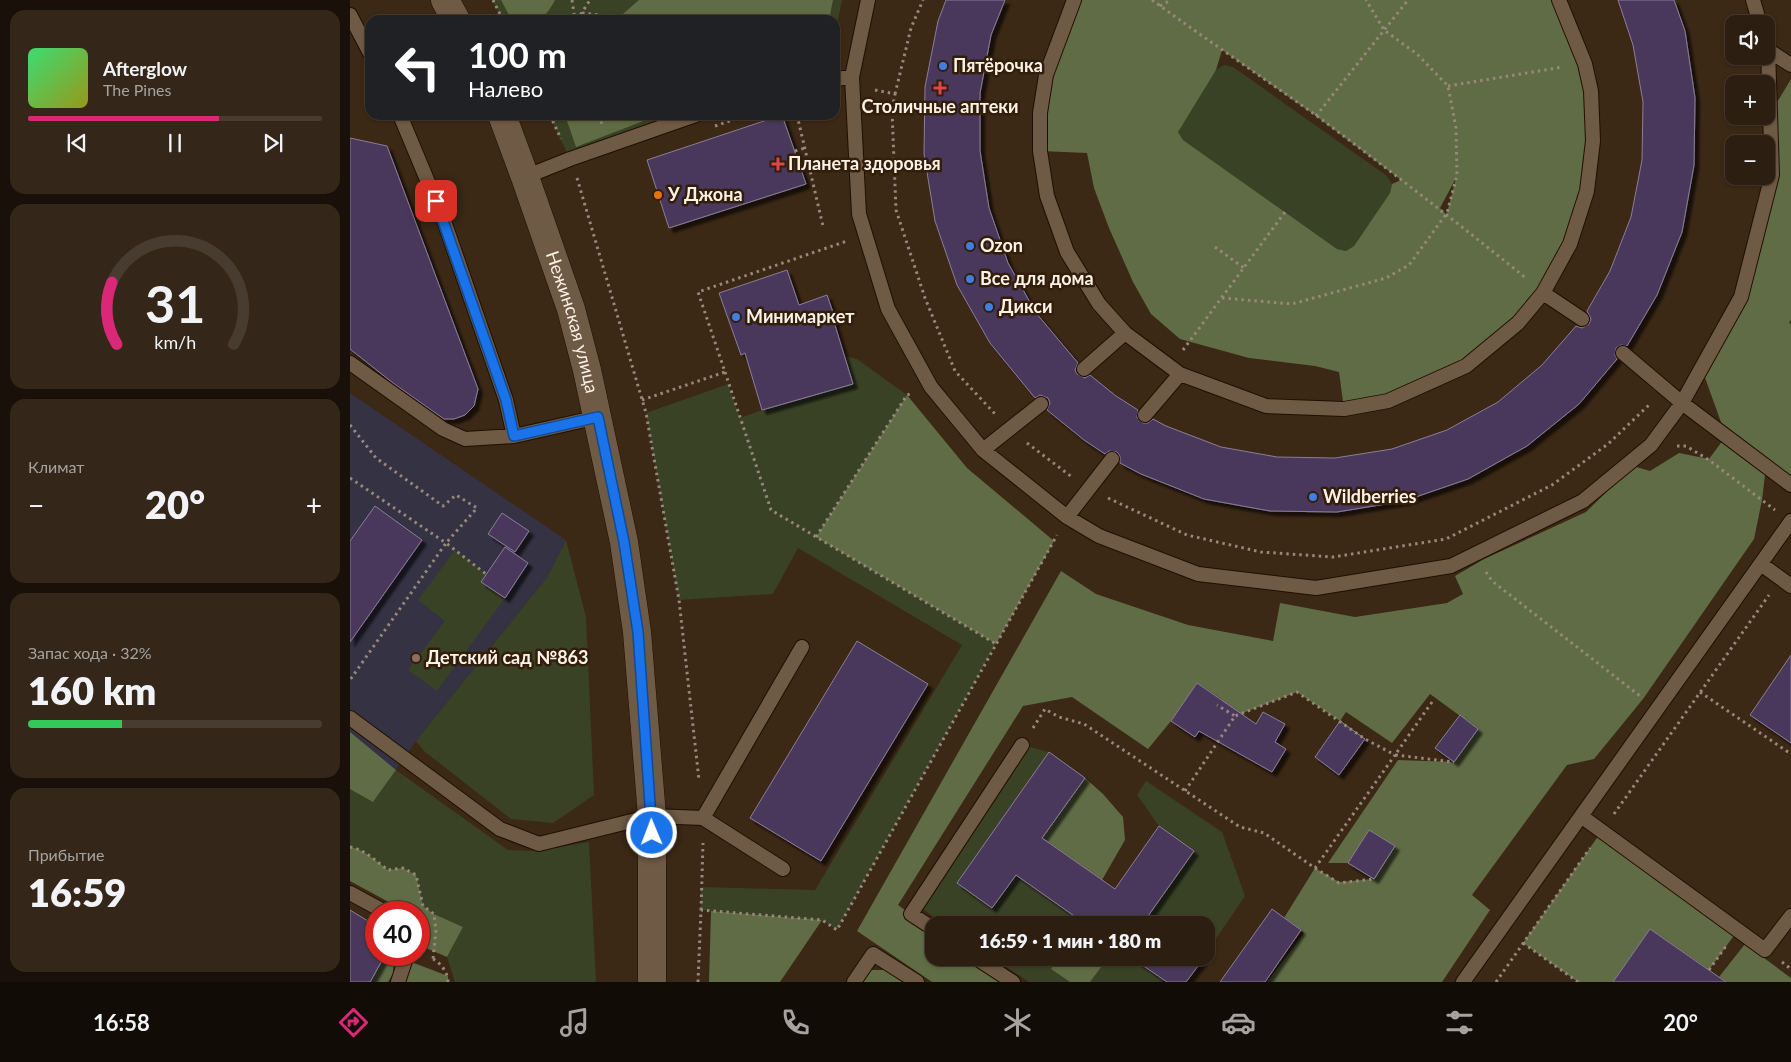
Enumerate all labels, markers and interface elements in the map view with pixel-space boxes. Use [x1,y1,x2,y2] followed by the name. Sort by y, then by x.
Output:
[1725,15,1775,185] map controls
[1725,15,1775,65] button: sound
[468,33,567,75] text: 100 m
[385,35,450,100] icon: left
[953,54,1043,76] place label: Пятёрочка
[103,57,187,80] text: Afterglow
[937,60,949,72] marker: Пятёрочка
[468,75,543,102] text: Налево
[1725,75,1775,125] button: +
[103,80,172,99] text: The Pines
[934,82,946,94] marker: Столичные аптеки
[861,95,1019,117] place label: Столичные аптеки
[63,129,91,157] icon: previous
[161,129,189,157] icon: pause
[259,129,287,157] icon: next
[1725,135,1775,185] button: −
[788,152,941,174] place label: Планета здоровья
[772,158,784,170] marker: Планета здоровья
[415,180,457,222] pin
[667,183,743,205] place label: У Джона
[422,187,450,215] icon: arrive
[652,189,664,201] marker: У Джона
[980,234,1023,256] place label: Ozon
[964,240,976,252] marker: Ozon
[542,248,604,395] street label: Нежинская улица
[980,267,1094,289] place label: Все для дома
[145,272,205,334] text: 31
[964,273,976,285] marker: Все для дома
[999,295,1052,317] place label: Дикси
[983,301,995,313] marker: Дикси
[746,305,855,327] place label: Минимаркет
[730,311,742,323] marker: Минимаркет
[154,331,196,353] text: km/h
[28,457,84,476] text: Климат
[145,481,205,527] text: 20°
[1323,485,1417,507] place label: Wildberries
[28,488,44,522] text: −
[306,488,322,522] text: +
[1307,491,1319,503] marker: Wildberries
[28,643,152,662] text: Запас хода · 32%
[426,646,589,668] place label: Детский сад №863
[410,652,422,664] marker: Детский сад №863
[28,667,156,713] text: 160 km
[625,806,677,858] position arrow
[28,845,104,864] text: Прибытие
[28,869,126,915] text: 16:59
[365,901,430,966] speed limit sign: 40
[979,929,1161,952] text: 16:59 · 1 мин · 180 m
[336,1005,371,1040] icon: directions
[557,1005,592,1040] icon: music
[778,1005,813,1040] icon: phone
[1000,1005,1035,1040] icon: climate
[1221,1005,1256,1040] icon: car
[1442,1005,1477,1040] icon: filters
[93,1009,150,1036] text: 16:58
[1663,1009,1698,1036] text: 20°

